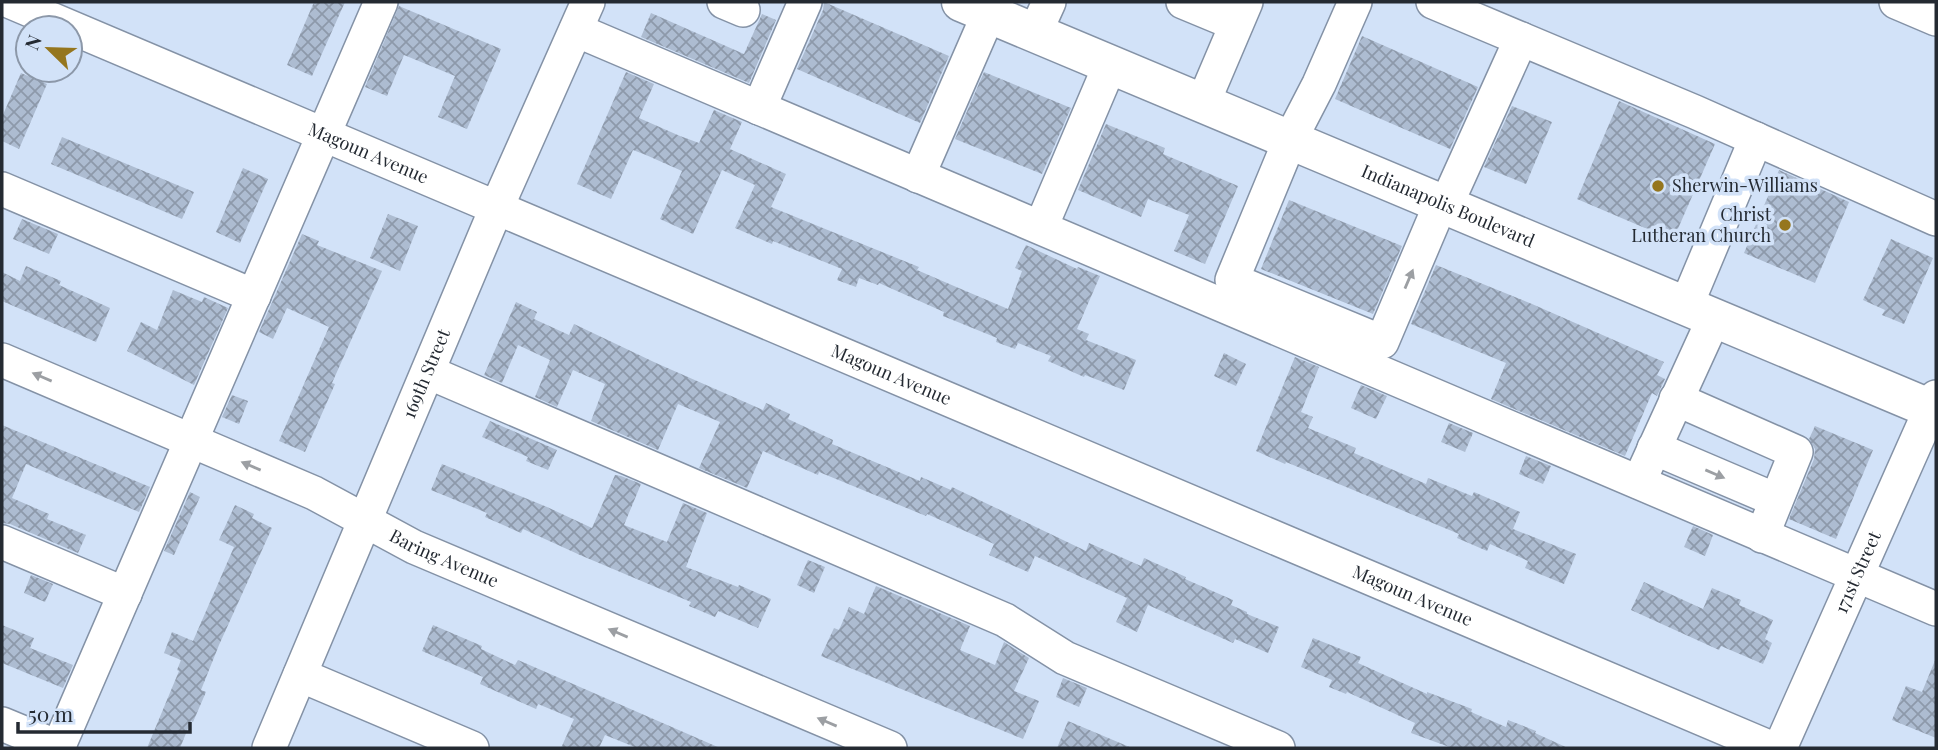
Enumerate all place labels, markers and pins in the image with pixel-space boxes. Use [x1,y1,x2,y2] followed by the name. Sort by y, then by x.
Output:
[1672,173,1818,197] place label: Sherwin-Williams
[1650,178,1666,194] marker: Sherwin-Williams
[1631,202,1772,247] place label: Christ Lutheran Church
[1777,217,1793,233] marker: Christ Lutheran Church

